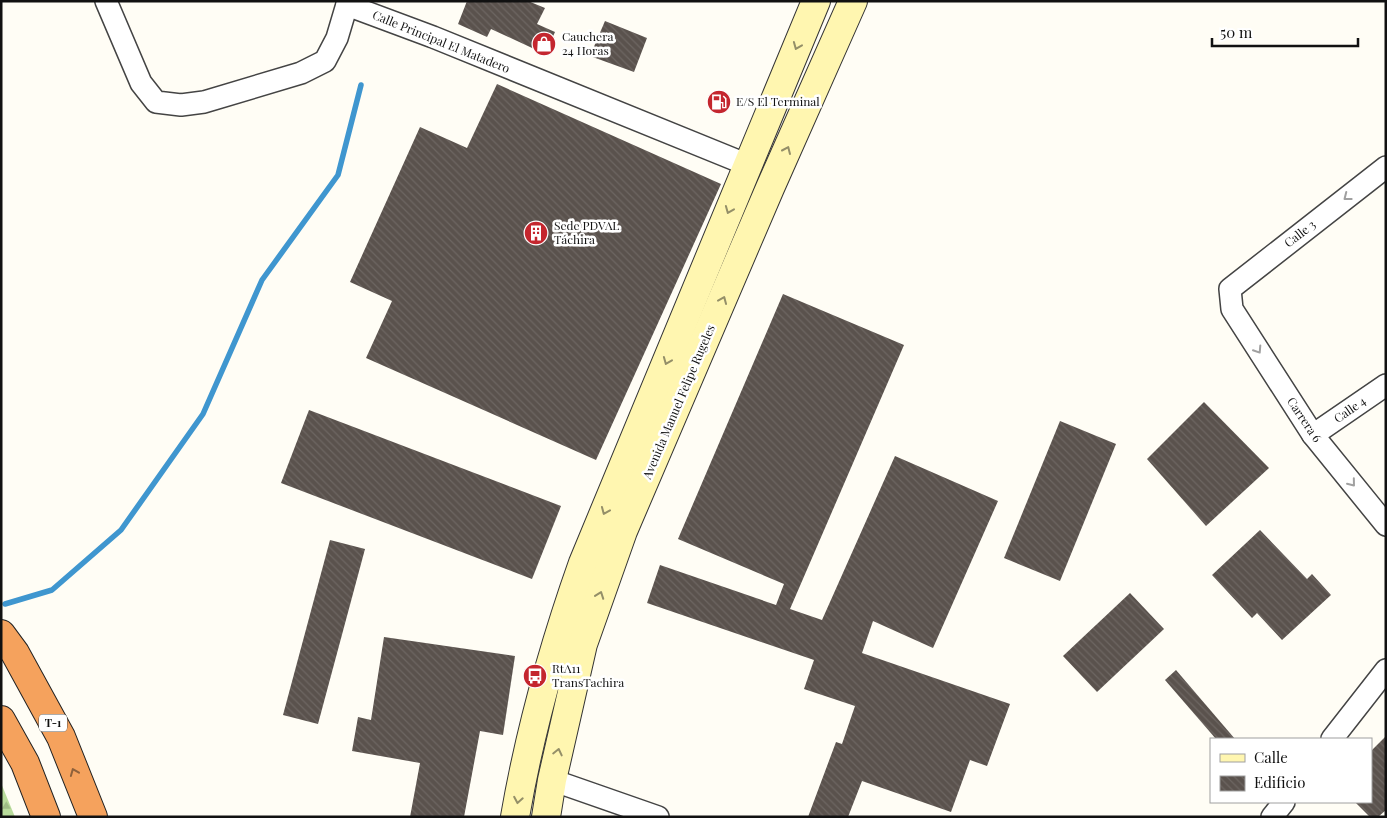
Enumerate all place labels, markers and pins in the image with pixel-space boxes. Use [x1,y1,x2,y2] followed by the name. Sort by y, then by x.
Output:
[562,28,614,58] place label: Cauchera 24 Horas
[531,31,557,57] shop icon: Cauchera 24 Horas
[706,89,732,115] fuel station icon: E/S El Terminal
[736,93,820,109] place label: E/S El Terminal
[554,217,619,247] place label: Sede PDVAL Táchira
[523,220,549,246] building icon: Sede PDVAL Táchira
[552,660,624,690] place label: RtA11 TransTachira
[522,663,548,689] bus stop icon: RtA11 TransTachira

